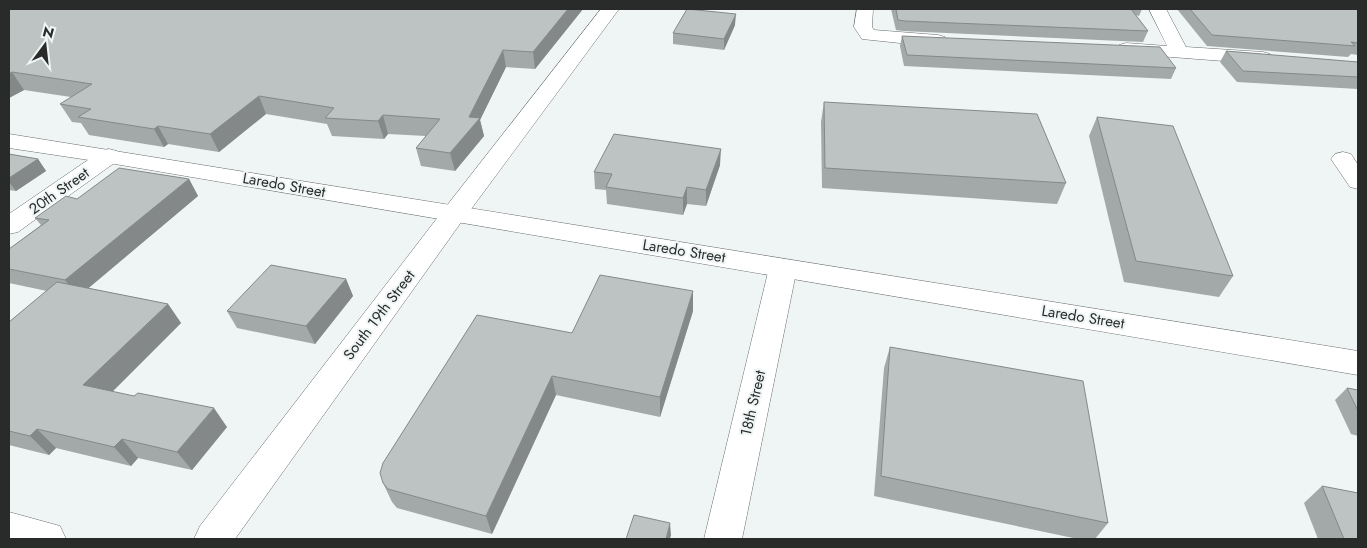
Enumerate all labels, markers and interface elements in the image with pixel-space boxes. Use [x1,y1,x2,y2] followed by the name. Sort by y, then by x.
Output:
[20,20,70,70] north arrow
[40,21,56,44] text: N
[24,162,94,220] street label: 20th Street
[241,167,327,203] street label: Laredo Street
[641,234,727,268] street label: Laredo Street
[338,265,420,365] street label: South 19th Street
[1040,300,1126,334] street label: Laredo Street
[735,368,771,438] street label: 18th Street

